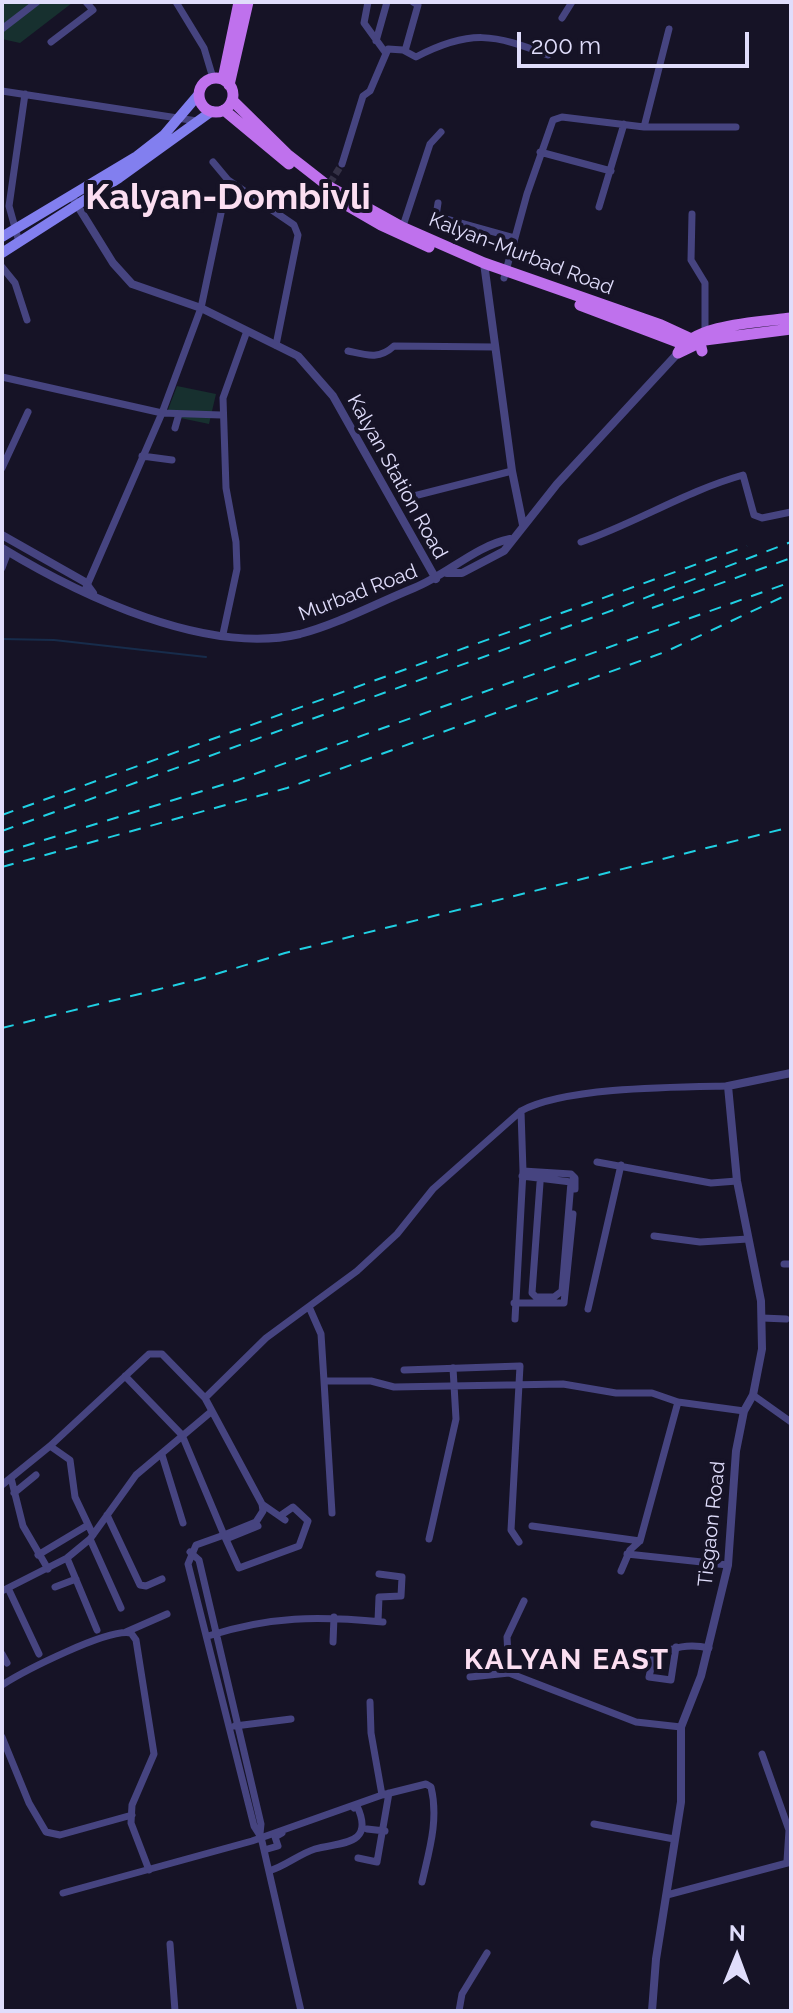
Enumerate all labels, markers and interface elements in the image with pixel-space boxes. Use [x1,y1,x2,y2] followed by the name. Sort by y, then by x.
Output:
[521,16,753,66] scale bar
[531,31,601,60] text: 200 m
[85,176,371,220] district label: Kalyan-Dombivli
[425,208,617,300] street label: Kalyan-Murbad Road
[342,391,452,563] street label: Kalyan Station Road
[295,559,421,627] street label: Murbad Road
[693,1460,731,1588] street label: Tisgaon Road
[464,1644,670,1678] district label: KALYAN EAST
[697,1917,777,1997] north arrow
[729,1920,746,1946] text: N

